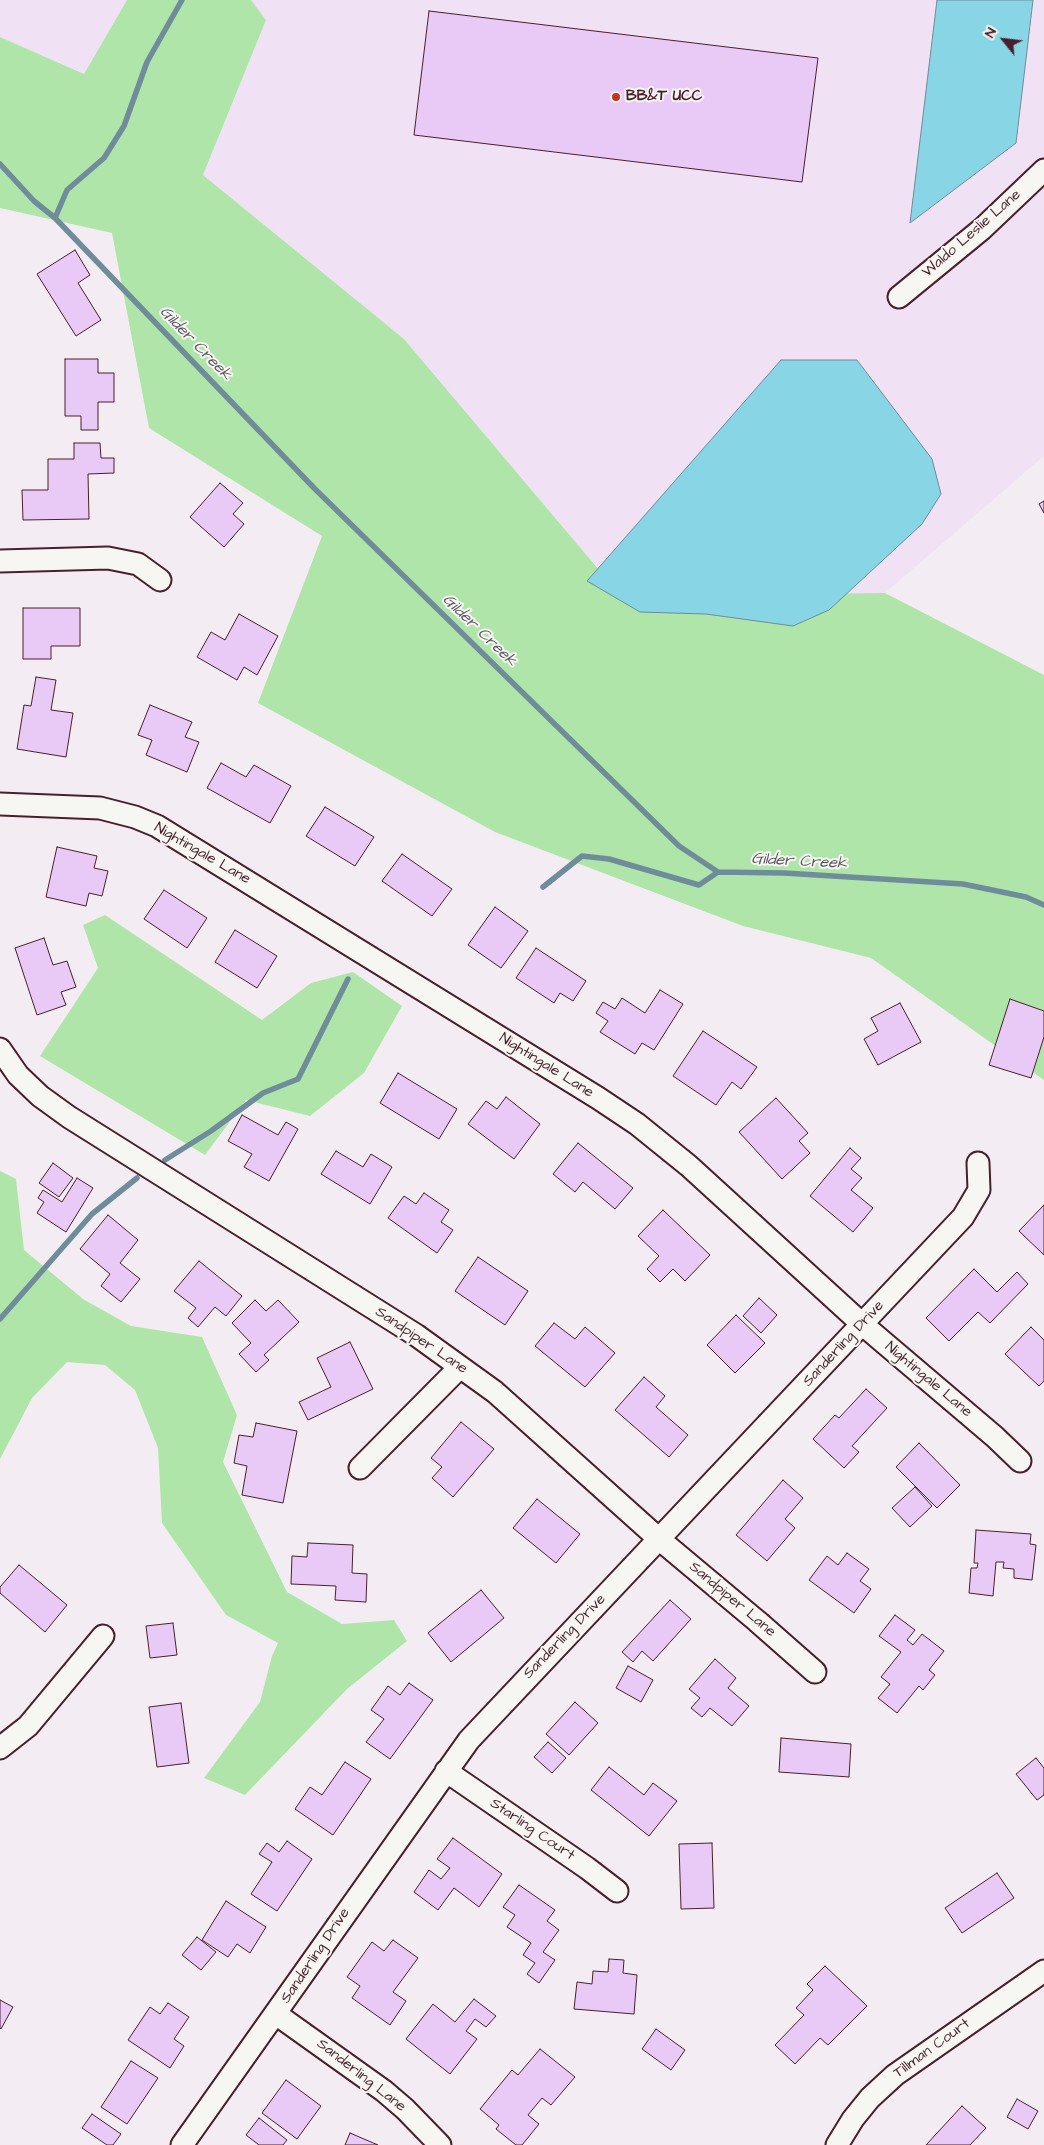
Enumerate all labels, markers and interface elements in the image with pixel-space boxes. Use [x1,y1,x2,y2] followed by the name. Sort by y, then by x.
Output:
[979,15,1029,65] north arrow
[980,24,1002,41] text: N
[626,88,702,106] place label: BB&T UCC
[610,91,622,103] marker: BB&T UCC
[919,186,1025,282] street label: Waldo Leslie Lane
[155,303,235,385] water label: Gilder Creek
[438,591,520,671] water label: Gilder Creek
[151,819,253,889] street label: Nightingale Lane
[751,850,847,874] water label: Gilder Creek
[495,1030,597,1102] street label: Nightingale Lane
[800,1297,888,1391] street label: Sanderling Drive
[371,1303,471,1379] street label: Sandpiper Lane
[881,1338,975,1422] street label: Nightingale Lane
[685,1559,779,1641] street label: Sandpiper Lane
[520,1591,610,1683] street label: Sanderling Drive
[486,1795,578,1865] street label: Starling Court
[278,1905,354,2007] street label: Sanderling Drive
[890,2015,974,2083] street label: Tillman Court
[313,2036,409,2116] street label: Sanderling Lane

